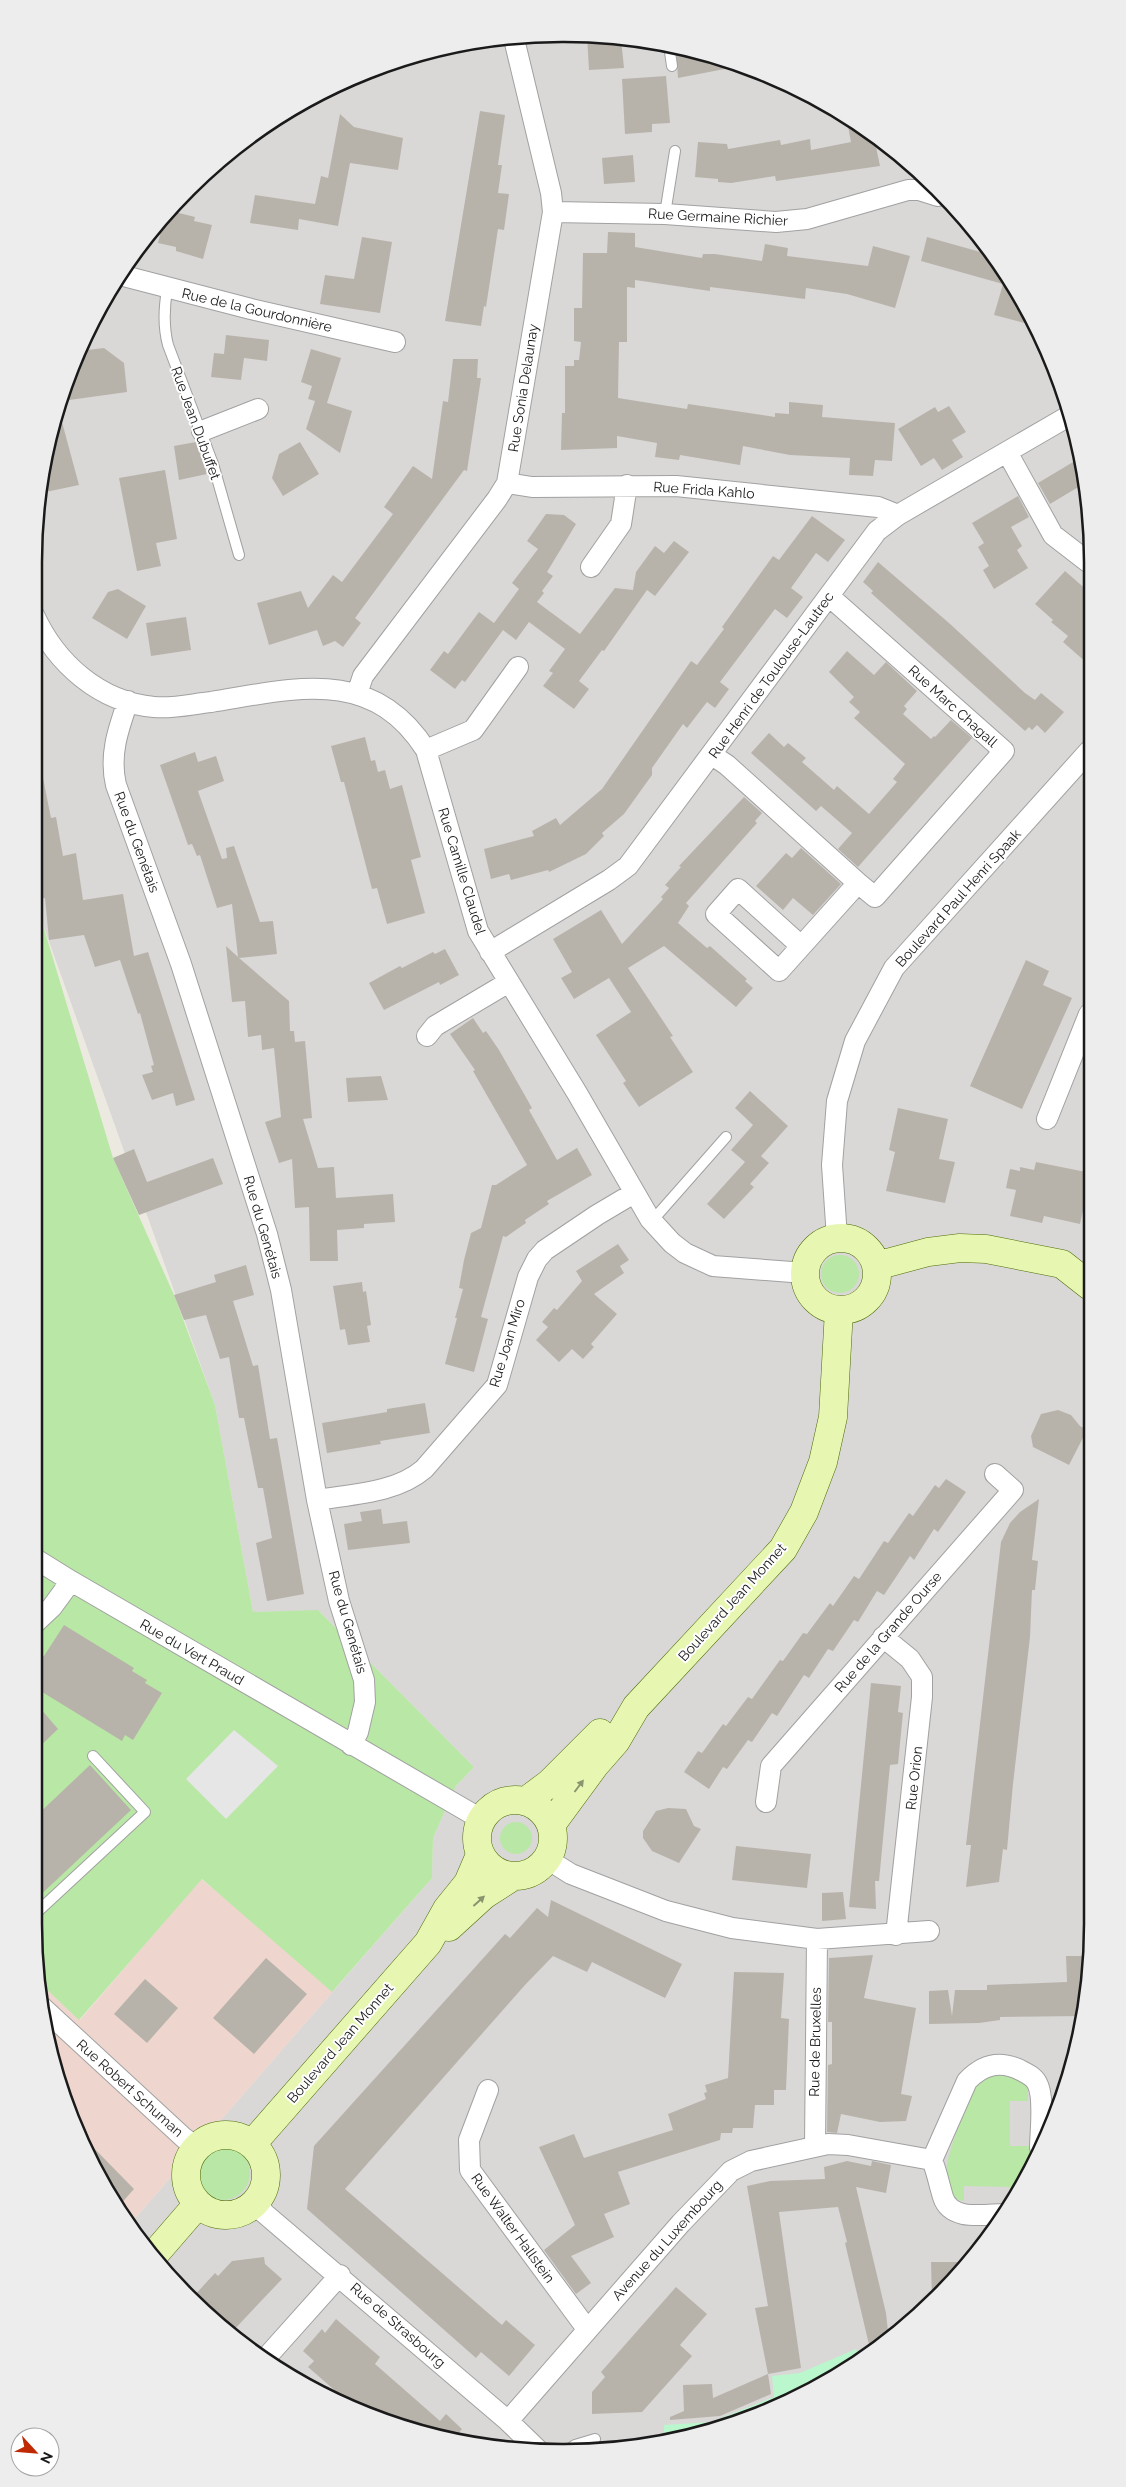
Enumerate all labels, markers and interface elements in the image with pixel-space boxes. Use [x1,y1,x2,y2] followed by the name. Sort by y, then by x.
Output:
[648,205,788,229] street label: Rue Germaine Richier
[180,285,334,335] street label: Rue de la Gourdonnière
[505,322,541,453] street label: Rue Sonia Delaunay
[168,364,224,482] street label: Rue Jean Dubuffet
[653,478,755,502] street label: Rue Frida Kahlo
[705,588,837,761] street label: Rue Henri de Toulouse-Lautrec
[905,662,1001,750] street label: Rue Marc Chagall
[111,789,163,895] street label: Rue du Genétais
[435,806,489,937] street label: Rue Camille Claudel
[892,826,1024,970] street label: Boulevard Paul Henri Spaak
[241,1174,285,1281] street label: Rue du Genétais
[486,1297,528,1389] street label: Rue Joan Miro
[675,1540,789,1664] street label: Boulevard Jean Monnet
[831,1568,945,1696] street label: Rue de la Grande Ourse
[326,1569,370,1676] street label: Rue du Genétais
[137,1616,247,1688] street label: Rue du Vert Praud
[903,1745,925,1811] street label: Rue Orion
[574,1780,585,1793] one-way arrow
[472,1895,485,1906] one-way arrow
[284,1980,396,2106] street label: Boulevard Jean Monnet
[806,1987,824,2097] street label: Rue de Bruxelles
[73,2036,187,2140] street label: Rue Robert Schuman
[468,2170,558,2286] street label: Rue Walter Hallstein
[609,2177,725,2303] street label: Avenue du Luxembourg
[347,2279,449,2371] street label: Rue de Strasbourg
[10,2427,60,2477] north arrow
[37,2449,56,2466] text: N

